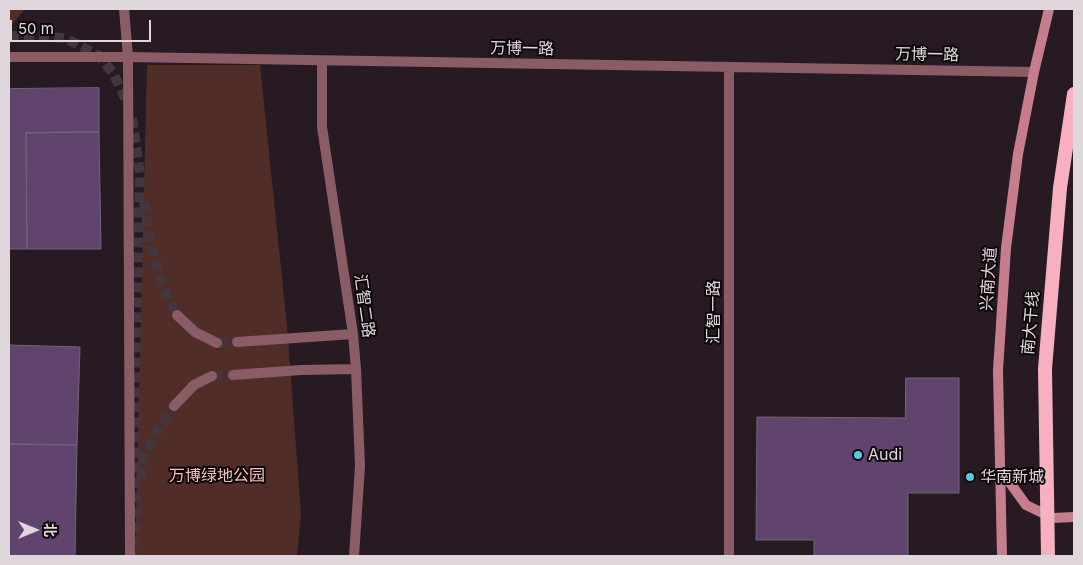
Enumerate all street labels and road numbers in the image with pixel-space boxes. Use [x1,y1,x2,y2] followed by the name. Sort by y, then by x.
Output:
[490,39,554,59] street label: 万博一路
[895,45,959,65] street label: 万博一路
[977,246,1001,312] street label: 兴南大道
[350,273,378,339] street label: 汇智二路
[704,280,724,344] street label: 汇智一路
[1019,290,1043,356] street label: 南大干线

